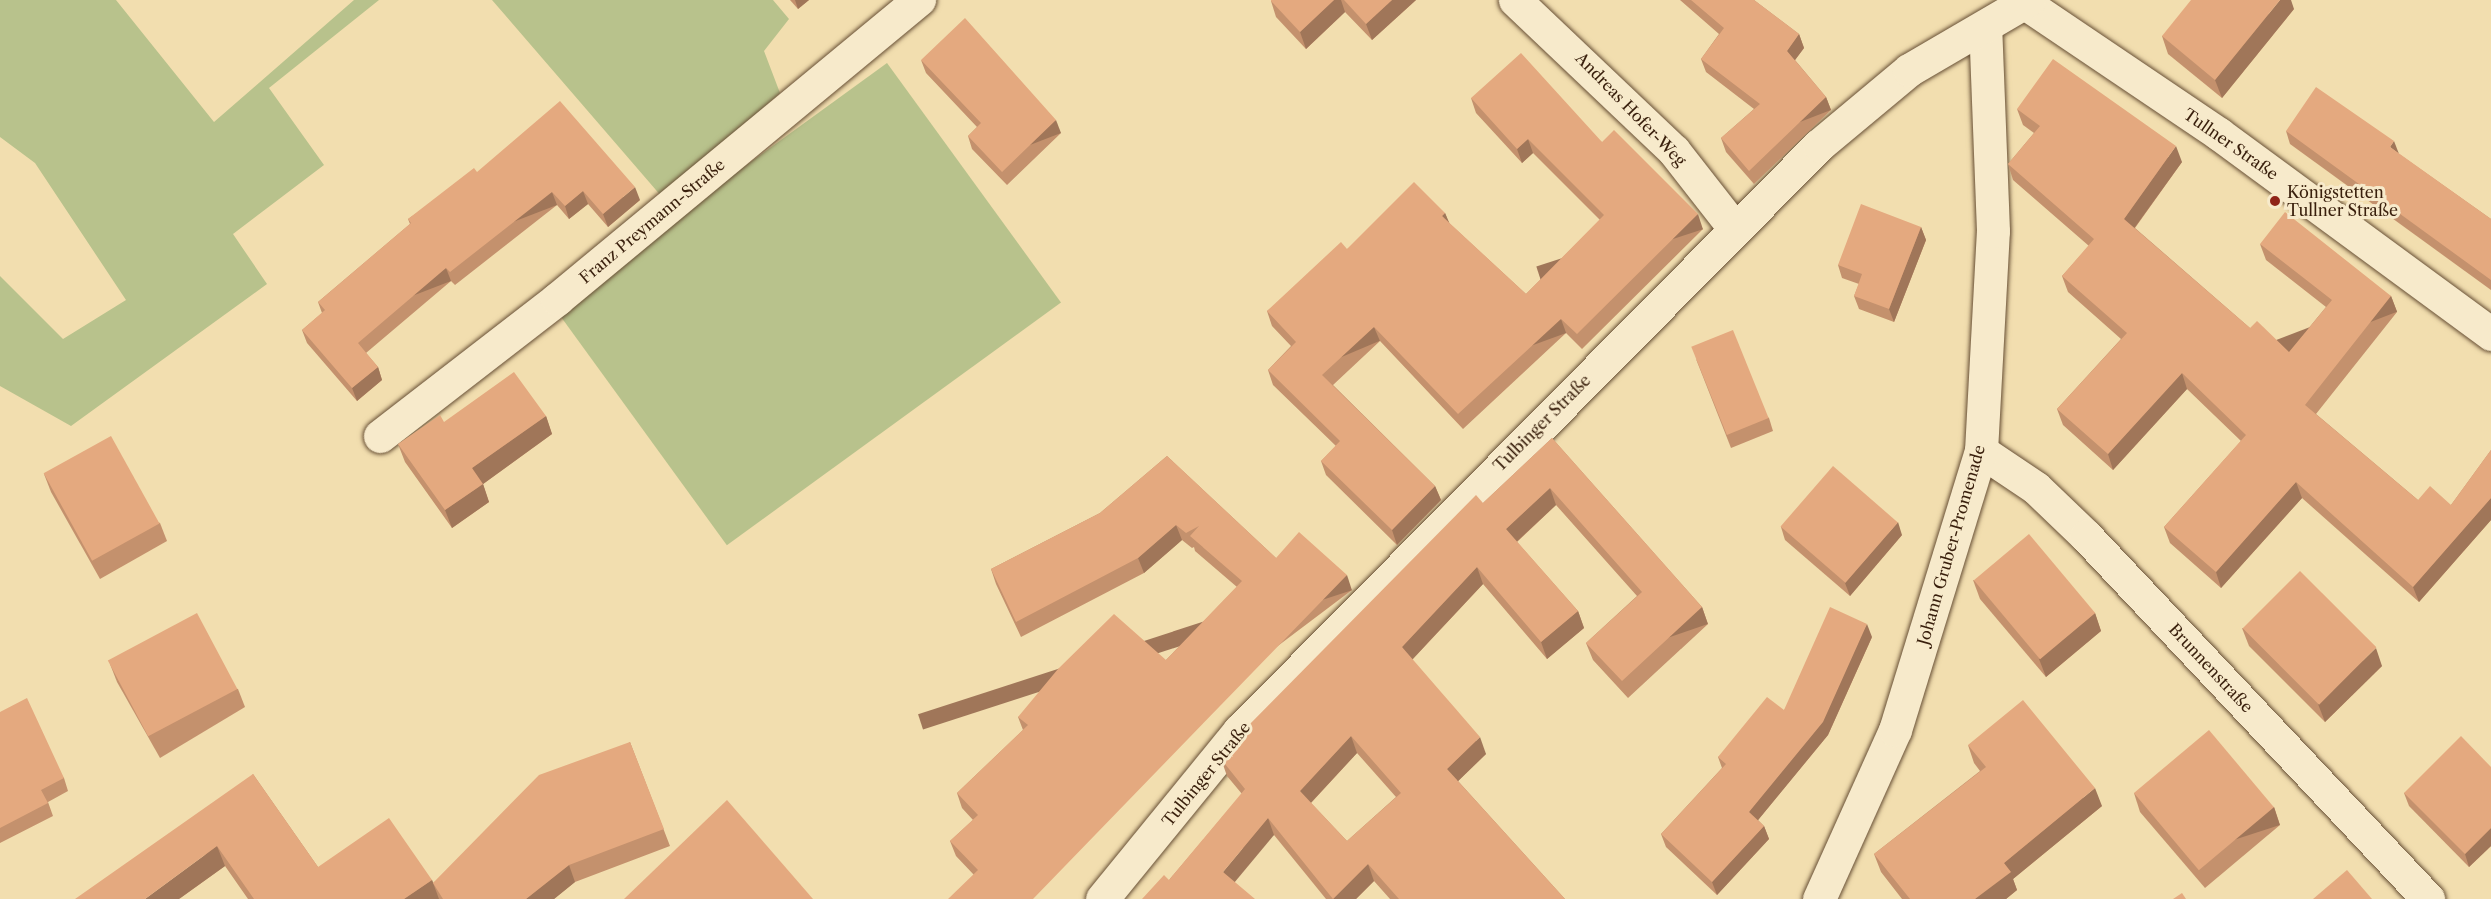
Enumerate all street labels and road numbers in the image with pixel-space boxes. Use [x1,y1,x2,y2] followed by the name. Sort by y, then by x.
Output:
[1572,48,1690,170] street label: Andreas Hofer-Weg
[2180,104,2282,184] street label: Tullner Straße
[575,155,729,287] street label: Franz Preymann-Straße
[1489,370,1595,476] street label: Tulbinger Straße
[1913,443,1989,647] street label: Johann Gruber-Promenade
[2165,620,2257,716] street label: Brunnenstraße
[1158,718,1254,830] street label: Tulbinger Straße

